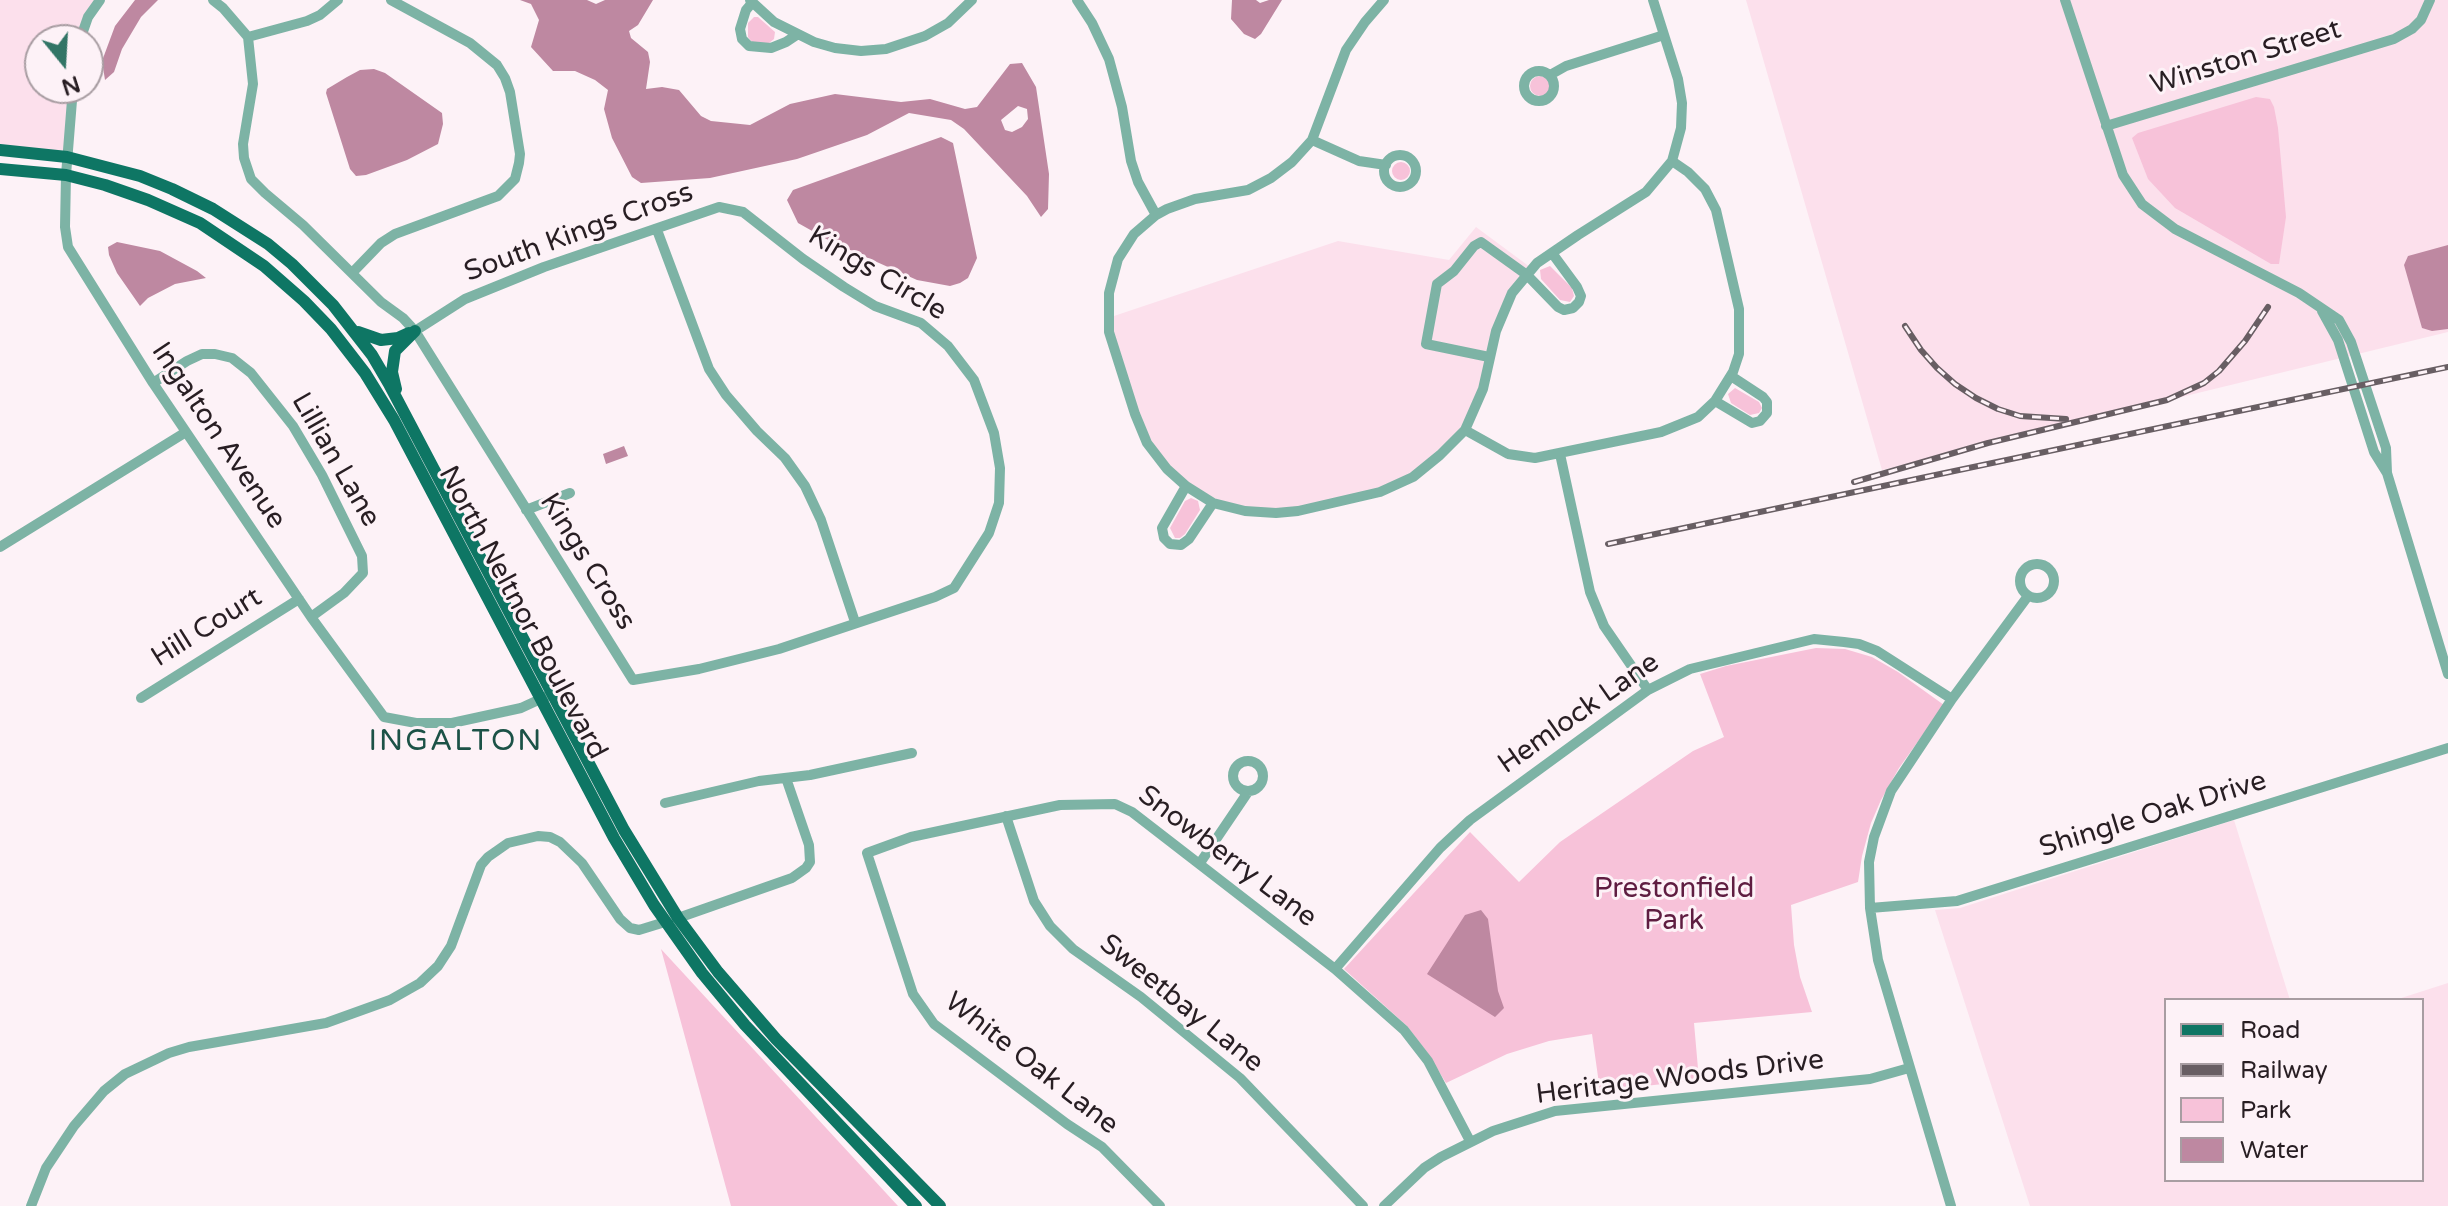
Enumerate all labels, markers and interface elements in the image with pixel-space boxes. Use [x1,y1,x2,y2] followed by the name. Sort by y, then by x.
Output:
[2147,13,2345,103] street label: Winston Street
[24,24,104,104] north arrow
[58,70,83,100] text: N
[460,176,698,290] street label: South Kings Cross
[802,220,952,328] street label: Kings Circle
[143,337,293,535] street label: Ingalton Avenue
[283,387,387,533] street label: Lillian Lane
[430,461,614,765] street label: North Neltnor Boulevard
[532,488,642,636] street label: Kings Cross
[146,581,268,675] street label: Hill Court
[1492,646,1666,782] street label: Hemlock Lane
[369,724,543,760] district label: INGALTON
[2035,764,2271,866] street label: Shingle Oak Drive
[1131,779,1323,935] street label: Snowberry Lane
[1594,873,1754,939] park label: Prestonfield Park
[1092,928,1270,1080] street label: Sweetbay Lane
[937,986,1125,1142] street label: White Oak Lane
[2164,998,2424,1182] legend
[2240,1016,2300,1045] text: Road
[1534,1044,1826,1112] street label: Heritage Woods Drive
[2240,1056,2328,1085] text: Railway
[2240,1096,2291,1125] text: Park
[2240,1136,2308,1165] text: Water

